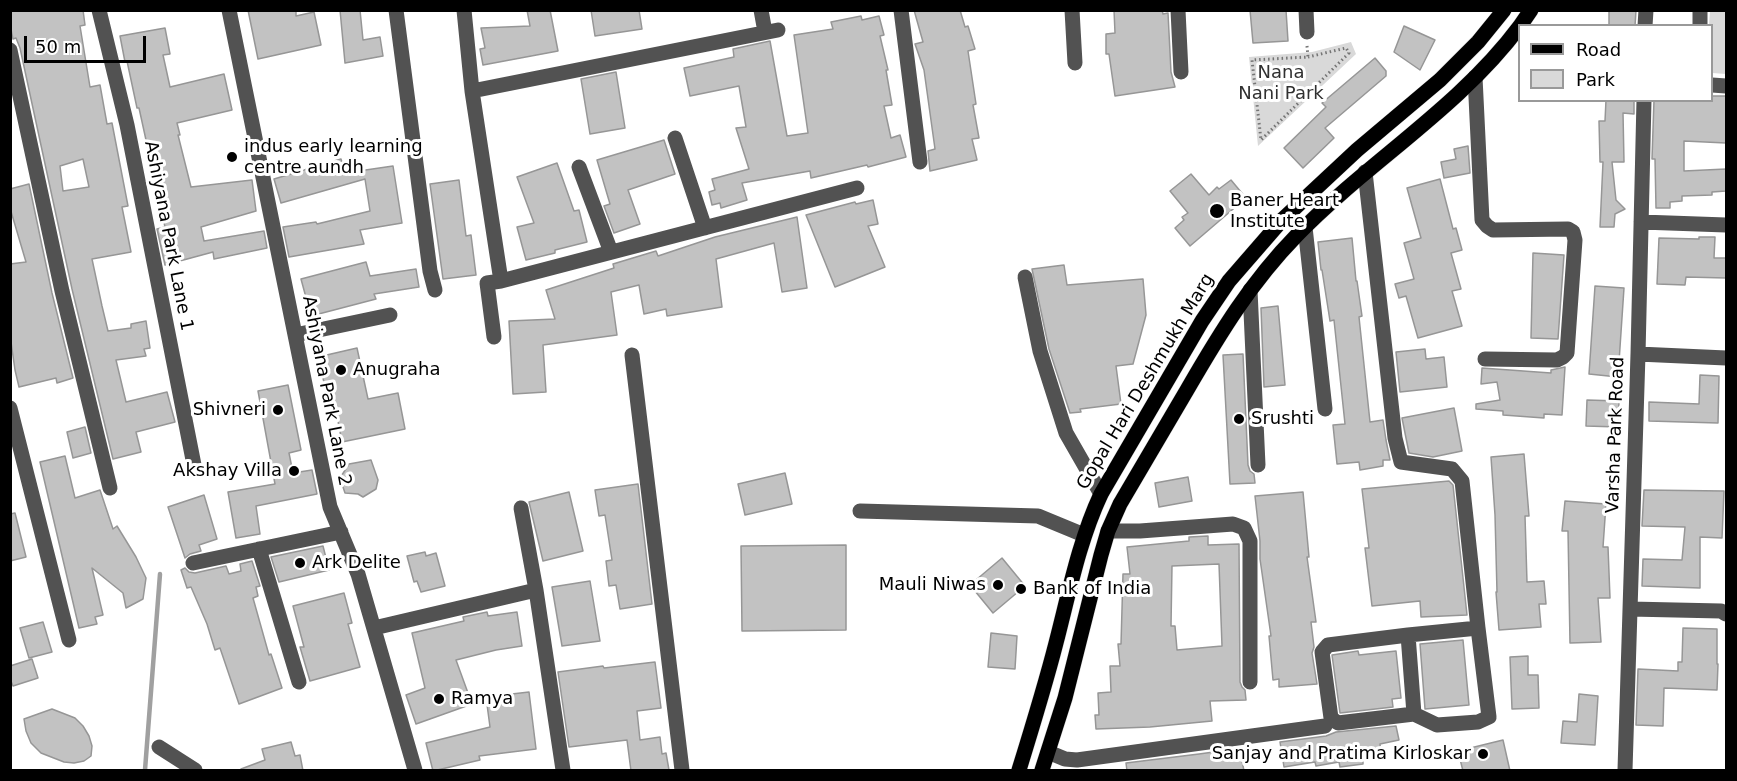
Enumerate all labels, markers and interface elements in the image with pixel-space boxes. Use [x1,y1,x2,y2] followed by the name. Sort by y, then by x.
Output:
[27,24,148,62] scale bar
[1518,24,1713,102] legend
[35,36,81,57] text: 50 m
[1576,39,1621,60] text: Road
[1238,62,1324,104] park label: Nana Nani Park
[1576,69,1615,90] text: Park
[244,136,423,178] place label: indus early learning centre aundh
[139,139,197,333] street label: Ashiyana Park Lane 1
[225,150,239,164] marker: indus early learning centre aundh
[1230,190,1339,232] place label: Baner Heart Institute
[1208,202,1226,220] marker: Baner Heart Institute
[1073,270,1219,494] street label: Gopal Hari Deshmukh Marg
[297,294,355,488] street label: Ashiyana Park Lane 2
[1602,356,1630,514] street label: Varsha Park Road
[353,359,440,381] place label: Anugraha
[334,363,348,377] marker: Anugraha
[193,399,266,421] place label: Shivneri
[271,403,285,417] marker: Shivneri
[1251,408,1314,430] place label: Srushti
[1232,412,1246,426] marker: Srushti
[173,460,282,482] place label: Akshay Villa
[287,464,301,478] marker: Akshay Villa
[312,552,401,574] place label: Ark Delite
[293,556,307,570] marker: Ark Delite
[879,574,986,596] place label: Mauli Niwas
[991,578,1005,592] marker: Mauli Niwas
[1033,578,1151,600] place label: Bank of India
[1014,582,1028,596] marker: Bank of India
[451,688,513,710] place label: Ramya
[432,692,446,706] marker: Ramya
[1212,743,1471,765] place label: Sanjay and Pratima Kirloskar
[1476,747,1490,761] marker: Sanjay and Pratima Kirloskar

